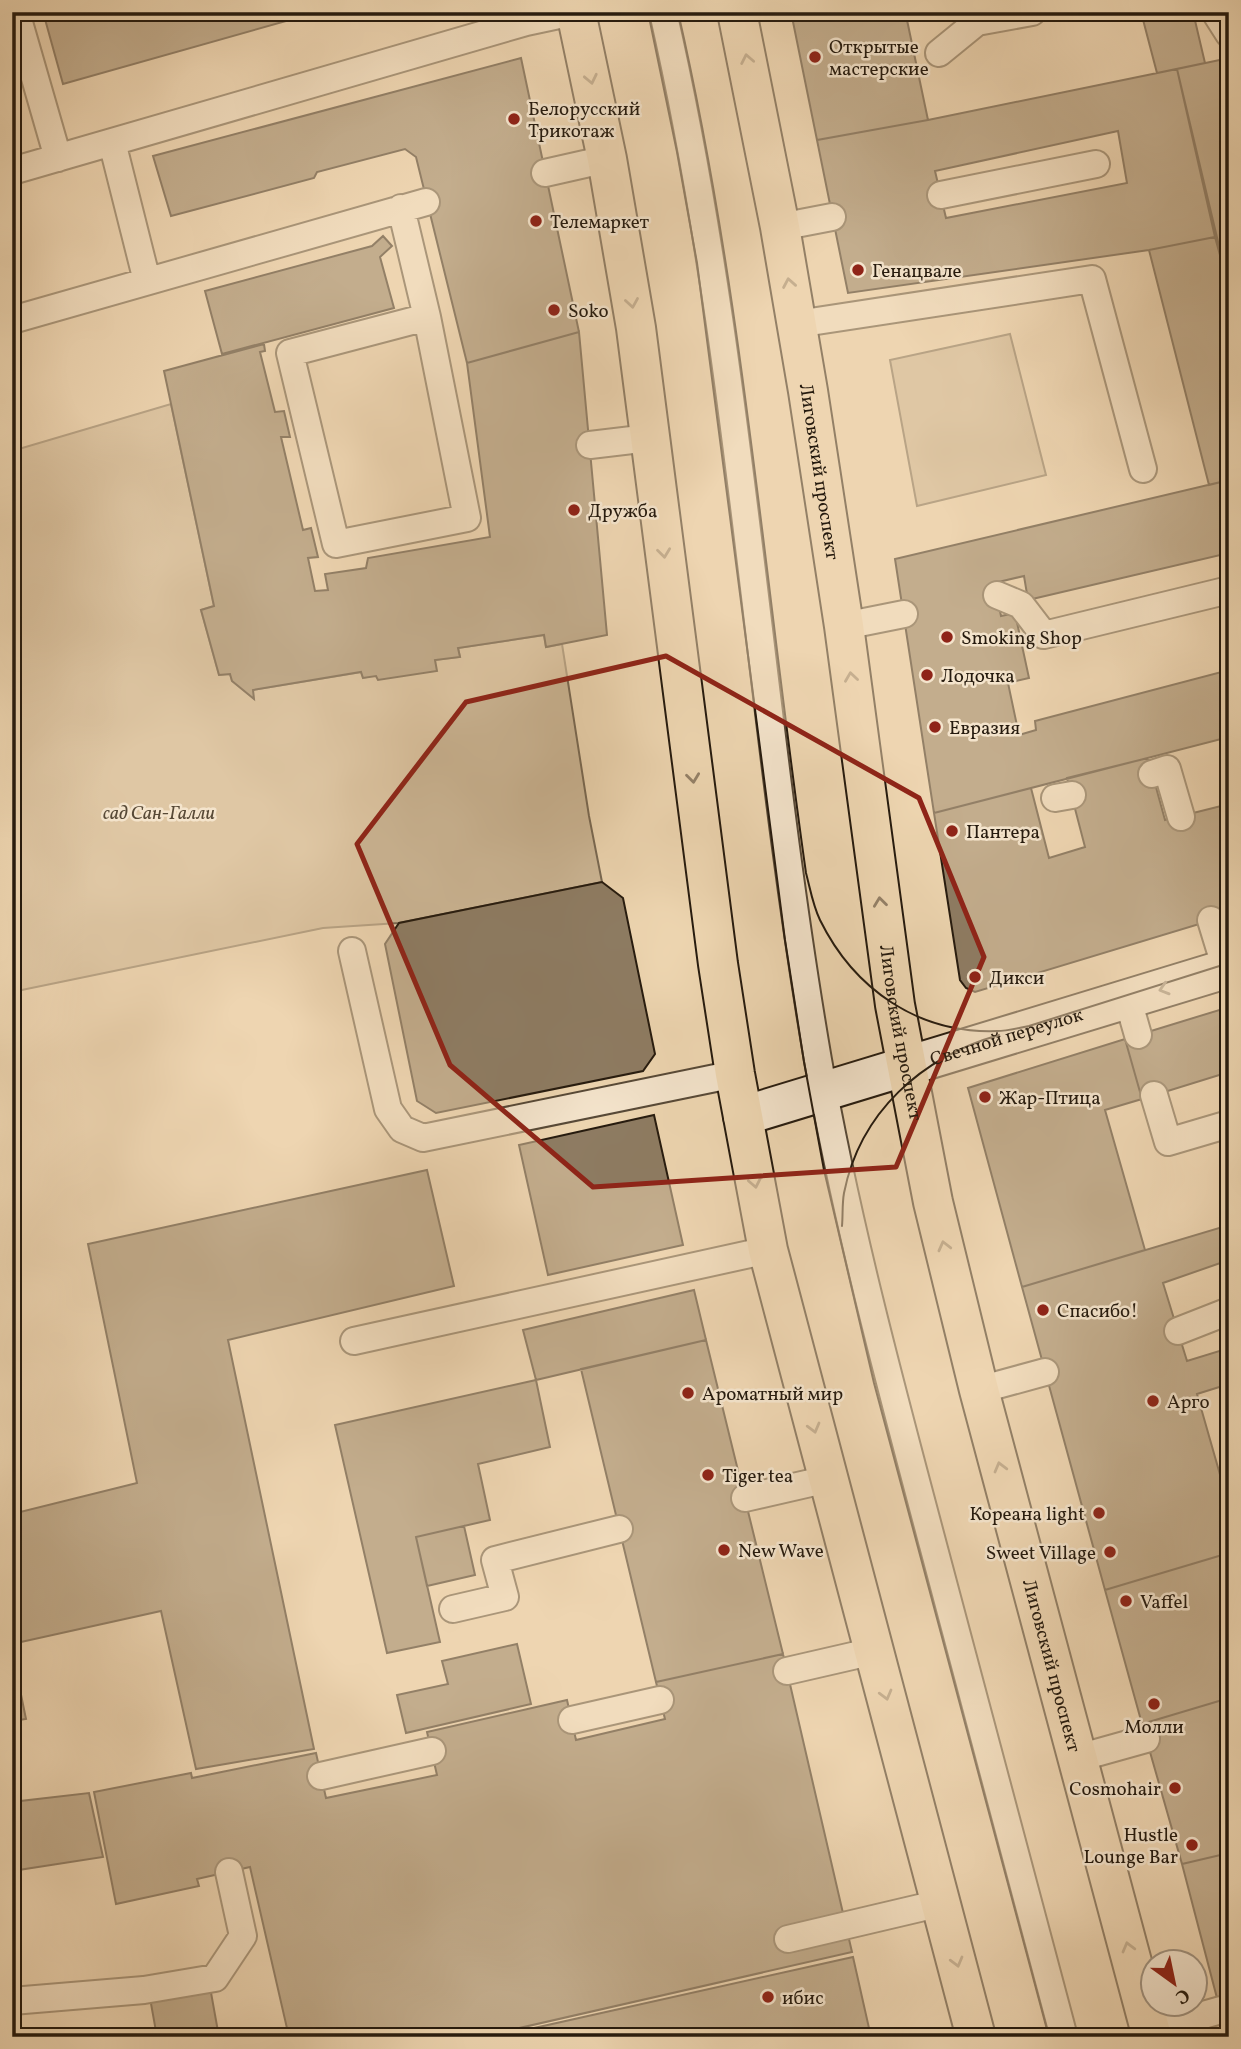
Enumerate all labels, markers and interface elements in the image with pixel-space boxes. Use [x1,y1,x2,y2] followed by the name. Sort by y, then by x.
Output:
[829,35,929,83] place label: Открытые мастерские
[807,49,823,65] marker: Открытые мастерские
[740,53,755,65] one-way arrow
[582,73,597,85] one-way arrow
[528,97,640,145] place label: Белорусский Трикотаж
[506,111,522,127] marker: Белорусский Трикотаж
[550,210,650,236] place label: Телемаркет
[528,213,544,229] marker: Телемаркет
[872,259,962,285] place label: Генацвале
[850,262,866,278] marker: Генацвале
[782,277,797,288] one-way arrow
[624,297,639,309] one-way arrow
[568,299,609,325] place label: Soko
[546,302,562,318] marker: Soko
[792,382,845,562] street label: Лиговский проспект
[588,499,657,525] place label: Дружба
[566,502,582,518] marker: Дружба
[656,547,671,558] one-way arrow
[961,626,1082,652] place label: Smoking Shop
[939,629,955,645] marker: Smoking Shop
[941,664,1015,690] place label: Лодочка
[919,667,935,683] marker: Лодочка
[844,671,859,683] one-way arrow
[949,716,1020,742] place label: Евразия
[927,719,943,735] marker: Евразия
[686,772,701,784] one-way arrow
[103,801,215,827] park label: сад Сан-Галли
[966,820,1040,846] place label: Пантера
[944,823,960,839] marker: Пантера
[873,896,888,908] one-way arrow
[872,943,928,1123] street label: Лиговский проспект
[989,966,1044,992] place label: Дикси
[967,969,983,985] marker: Дикси
[1158,980,1170,995] one-way arrow
[927,1002,1086,1073] street label: Свечной переулок
[999,1086,1101,1112] place label: Жар-Птица
[977,1089,993,1105] marker: Жар-Птица
[747,1177,762,1189] one-way arrow
[938,1240,952,1252] one-way arrow
[1057,1299,1138,1325] place label: Спасибо!
[1035,1302,1051,1318] marker: Спасибо!
[702,1382,843,1408] place label: Ароматный мир
[680,1385,696,1401] marker: Ароматный мир
[1167,1390,1209,1416] place label: Арго
[1145,1393,1161,1409] marker: Арго
[806,1422,820,1434] one-way arrow
[994,1461,1008,1473] one-way arrow
[722,1464,793,1490] place label: Tiger tea
[700,1467,716,1483] marker: Tiger tea
[969,1502,1085,1528] place label: Кореана light
[1091,1505,1107,1521] marker: Кореана light
[738,1539,824,1565] place label: New Wave
[986,1541,1096,1567] place label: Sweet Village
[716,1542,732,1558] marker: New Wave
[1102,1544,1118,1560] marker: Sweet Village
[1015,1576,1086,1756] street label: Лиговский проспект
[1140,1590,1188,1616] place label: Vaffel
[1118,1593,1134,1609] marker: Vaffel
[877,1689,892,1701] one-way arrow
[1146,1696,1162,1712] marker: Молли
[1124,1715,1184,1741] place label: Молли
[1069,1777,1161,1803] place label: Cosmohair
[1167,1780,1183,1796] marker: Cosmohair
[1083,1823,1178,1871] place label: Hustle Lounge Bar
[1184,1837,1200,1853] marker: Hustle Lounge Bar
[1122,1941,1136,1953] one-way arrow
[1140,1948,1210,2018] north arrow
[949,1956,963,1968] one-way arrow
[1170,1981,1194,2010] text: С
[782,1986,824,2012] place label: ибис
[760,1989,776,2005] marker: ибис

